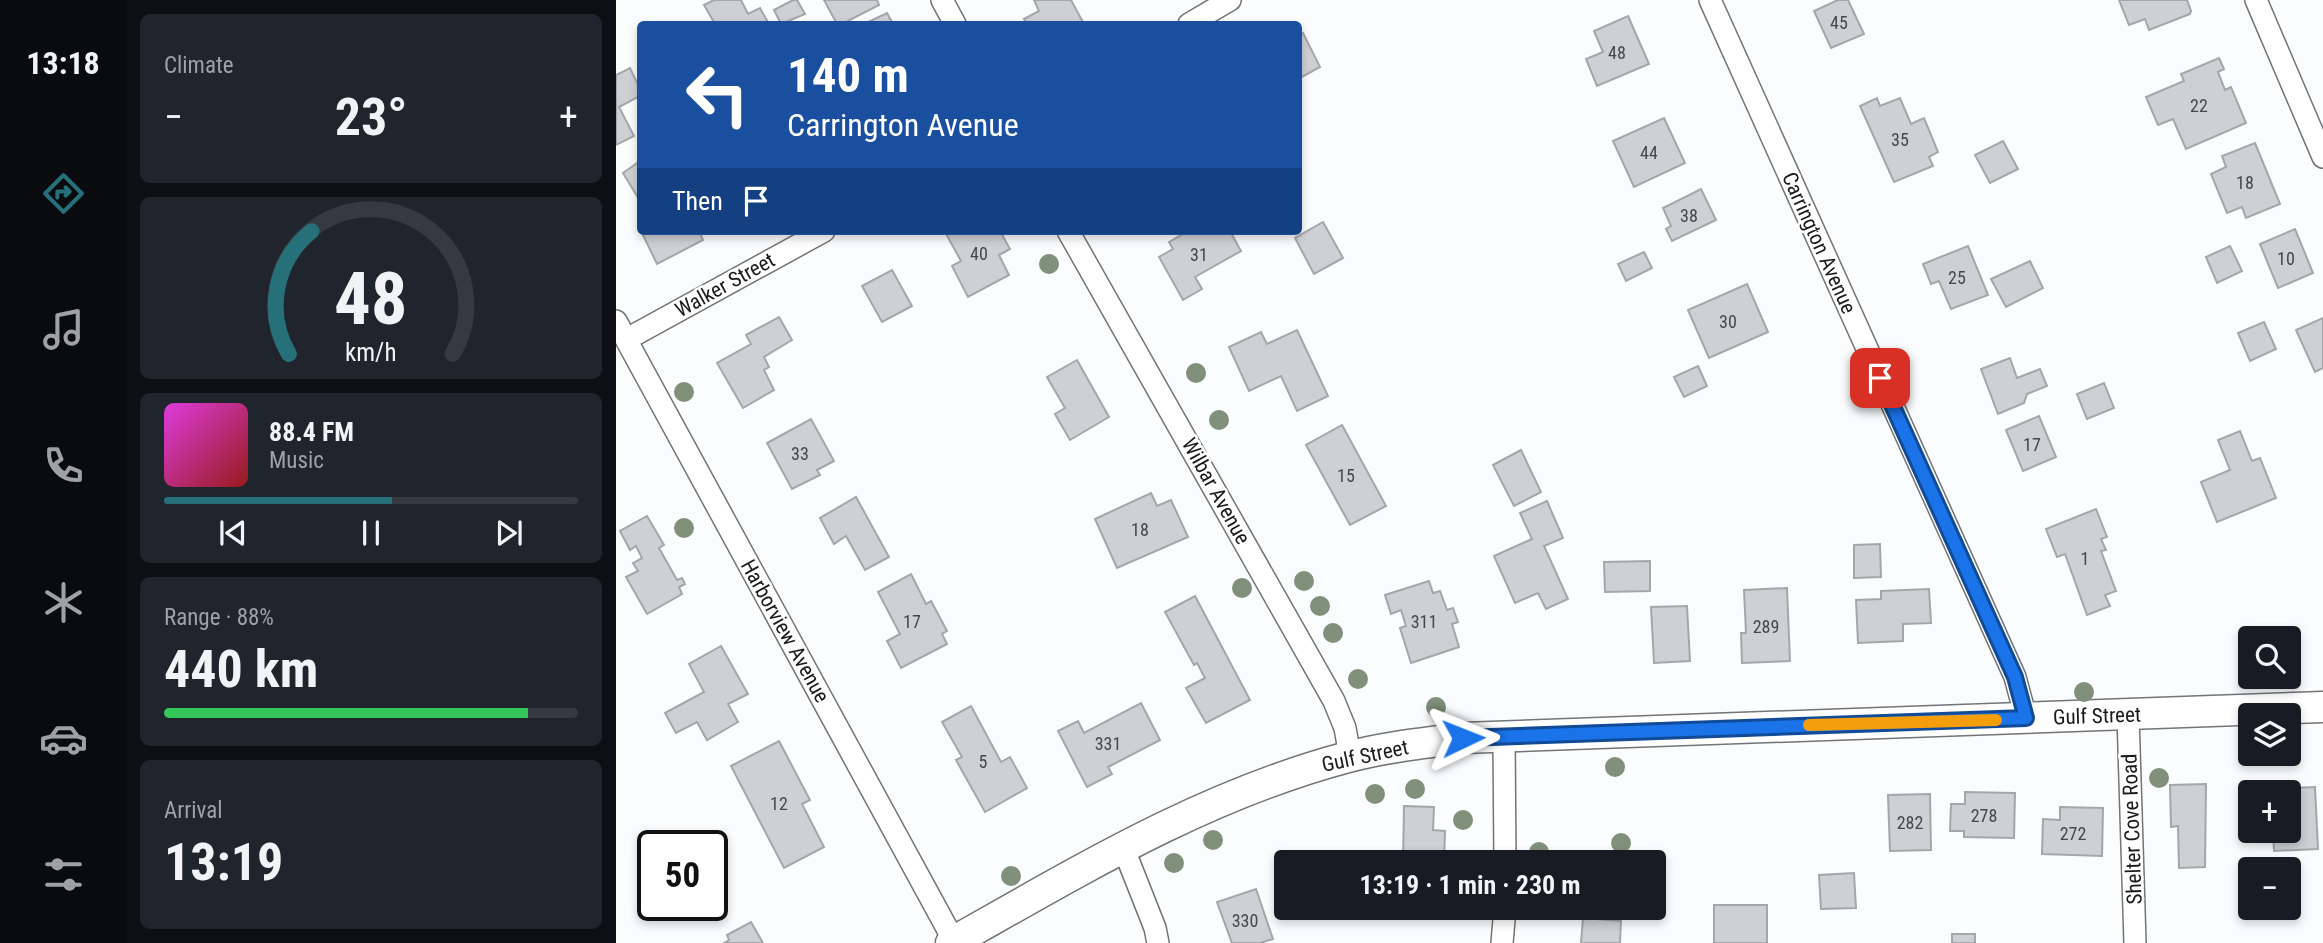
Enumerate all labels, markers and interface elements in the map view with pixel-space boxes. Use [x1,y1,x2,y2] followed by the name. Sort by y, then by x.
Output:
[1830,12,1848,33] house number: 45
[1608,42,1626,63] house number: 48
[26,44,100,82] text: 13:18
[787,47,909,104] text: 140 m
[672,49,763,140] icon: left
[164,52,234,79] text: Climate
[335,87,407,148] text: 23°
[164,95,183,139] text: −
[559,95,578,139] text: +
[2190,95,2208,116] house number: 22
[787,106,1019,144] text: Carrington Avenue
[1891,129,1909,150] house number: 35
[1640,142,1658,163] house number: 44
[39,169,88,218] icon: directions
[1777,169,1861,318] street label: Carrington Avenue
[2236,172,2254,193] house number: 18
[737,182,775,220] icon: arrive
[672,186,723,216] text: Then
[1680,205,1698,226] house number: 38
[970,243,988,264] house number: 40
[1190,244,1208,265] house number: 31
[671,248,779,322] street label: Walker Street
[2277,248,2295,269] house number: 10
[334,257,408,343] text: 48
[1948,267,1966,288] house number: 25
[39,305,88,354] icon: music
[1719,311,1737,332] house number: 30
[345,338,397,367] text: km/h
[1850,348,1910,408] pin
[1861,359,1899,397] icon: arrive
[269,417,354,447] text: 88.4 FM
[1177,434,1255,548] street label: Wilbar Avenue
[2023,434,2041,455] house number: 17
[39,441,88,490] icon: phone
[791,443,809,464] house number: 33
[269,447,324,474] text: Music
[1337,465,1355,486] house number: 15
[214,514,252,552] icon: previous
[352,514,390,552] icon: pause
[490,514,528,552] icon: next
[1131,519,1149,540] house number: 18
[2081,548,2089,569] house number: 1
[736,555,834,707] street label: Harborview Avenue
[39,578,88,627] icon: climate
[164,604,274,631] text: Range · 88%
[903,611,921,632] house number: 17
[1411,611,1437,632] house number: 311
[1753,616,1779,637] house number: 289
[2238,626,2301,920] map controls
[2238,626,2301,689] button: search
[164,639,318,700] text: 440 km
[1426,701,1500,775] position arrow
[2053,702,2141,730] street label: Gulf Street
[2238,703,2301,766] button: layers
[39,714,88,763] icon: car
[1095,733,1121,754] house number: 331
[1319,735,1411,777] street label: Gulf Street
[979,751,988,772] house number: 5
[2117,753,2147,905] street label: Shelter Cove Road
[2238,780,2301,843] button: +
[770,793,788,814] house number: 12
[164,797,223,824] text: Arrival
[1971,805,1997,826] house number: 278
[1897,812,1923,833] house number: 282
[2060,823,2086,844] house number: 272
[637,830,728,921] speed limit sign: 50
[164,832,283,893] text: 13:19
[39,850,88,899] icon: filters
[2238,857,2301,920] button: −
[1360,870,1580,900] text: 13:19 · 1 min · 230 m
[1232,910,1258,931] house number: 330

